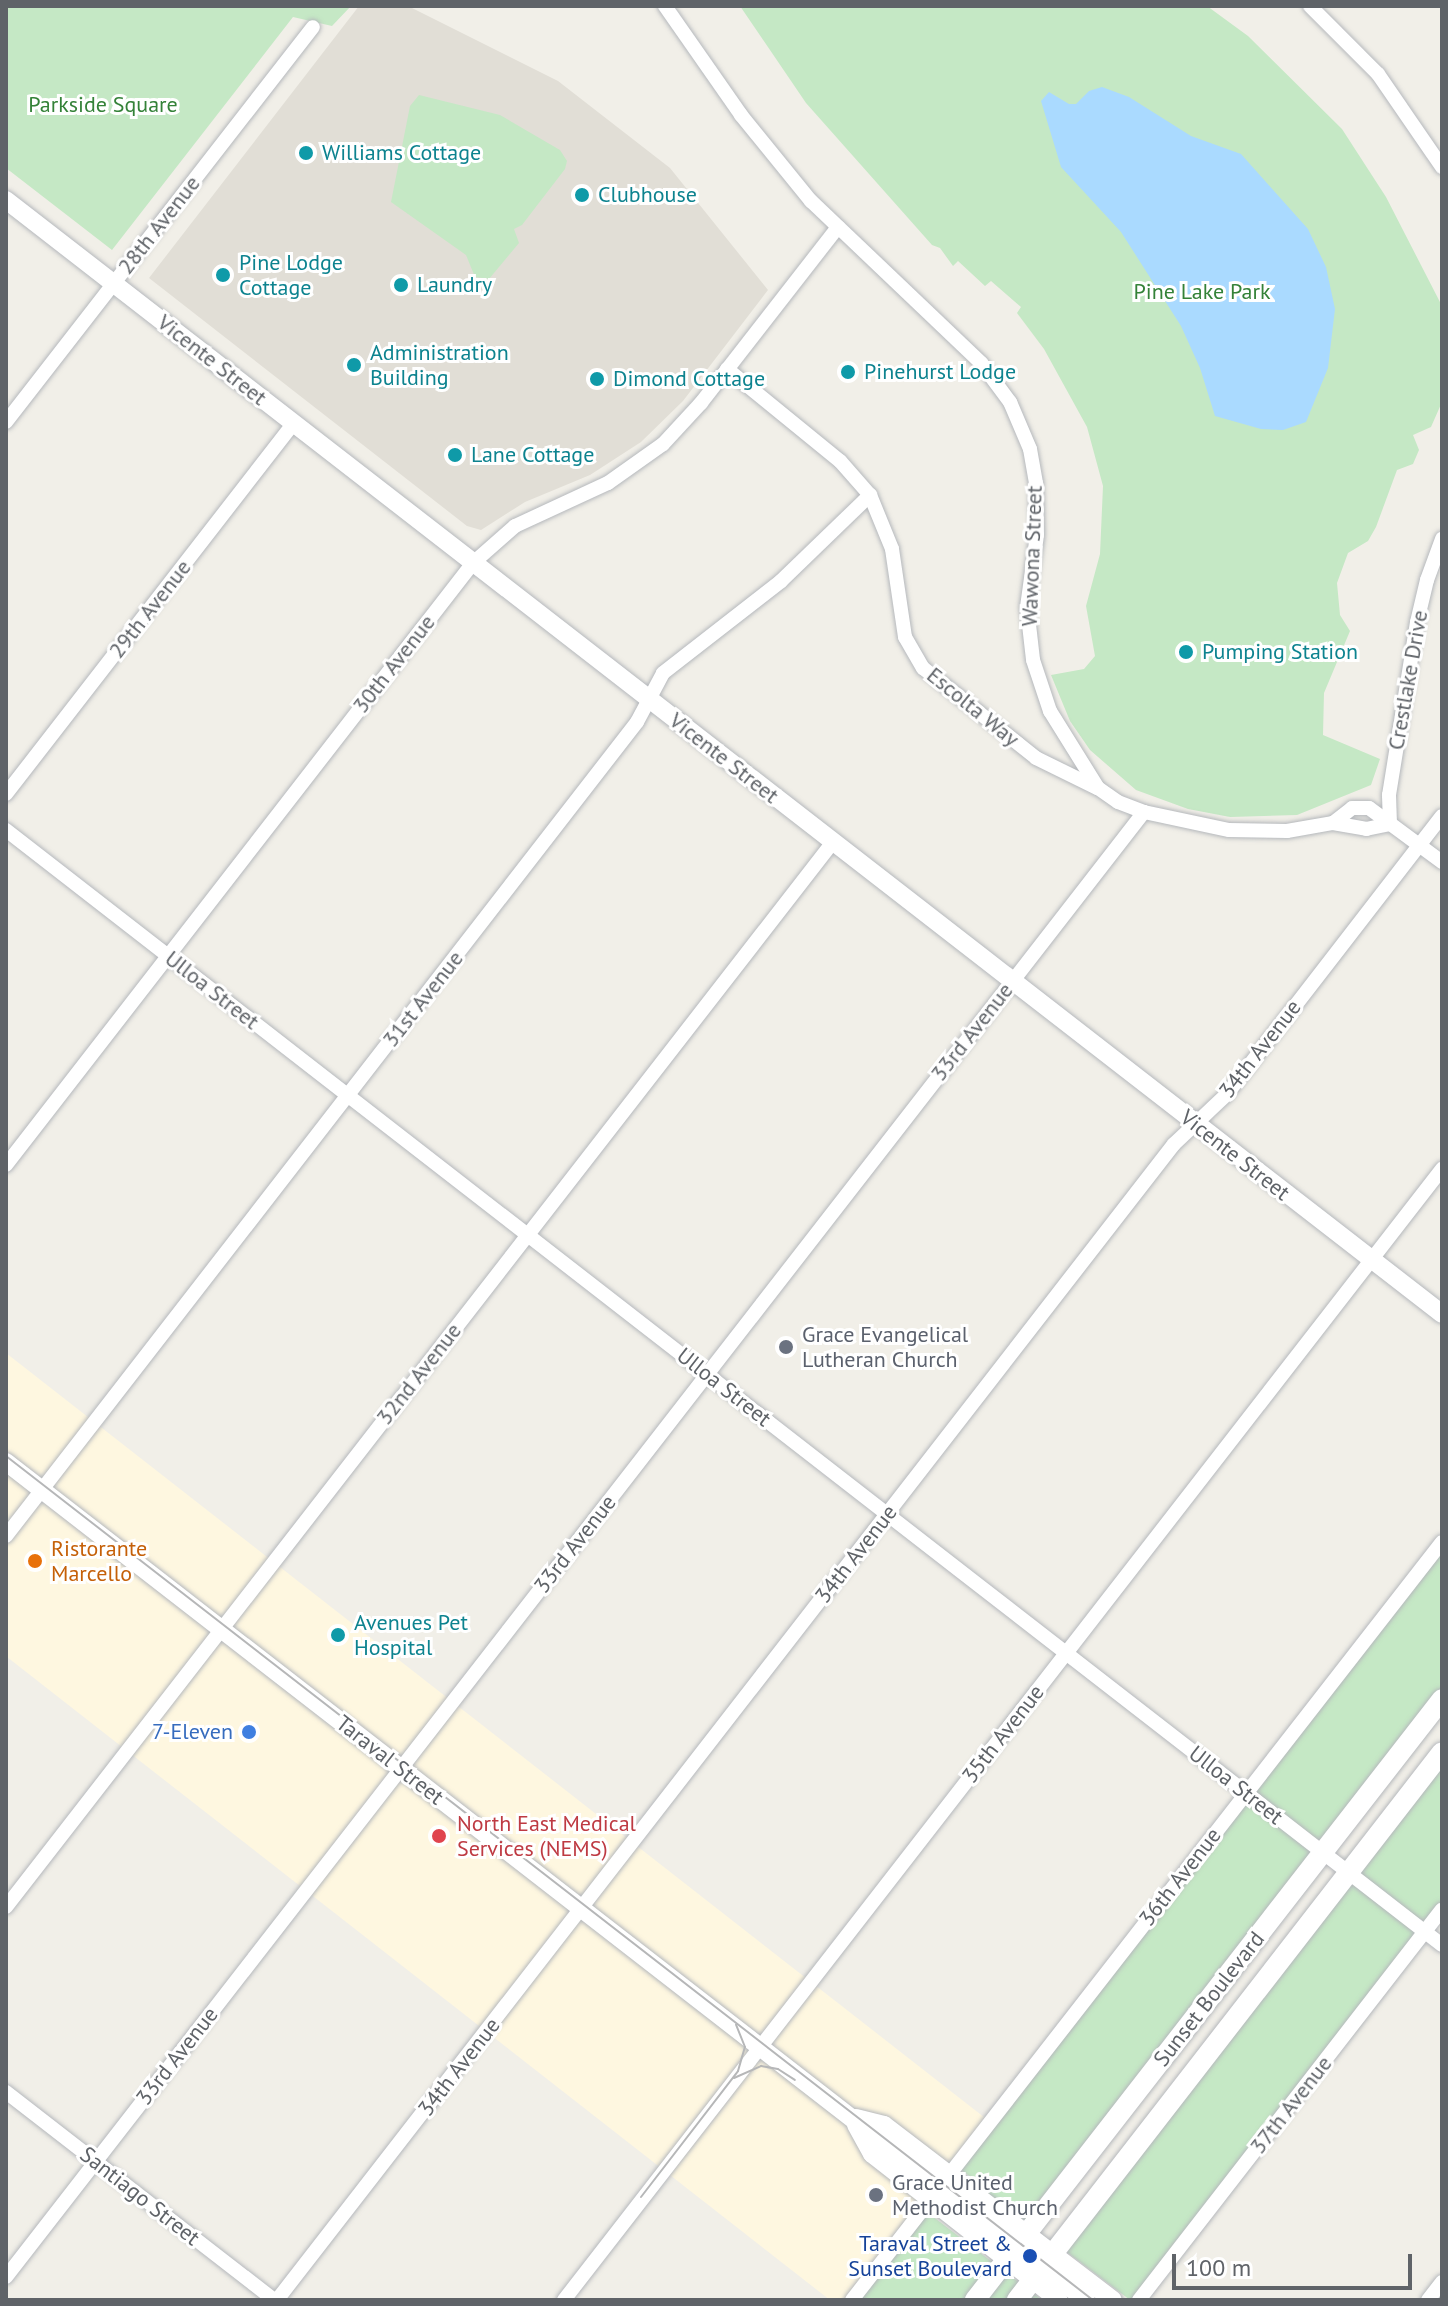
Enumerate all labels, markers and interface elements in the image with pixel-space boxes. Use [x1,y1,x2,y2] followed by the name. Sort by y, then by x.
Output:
[28,92,178,118] park label: Parkside Square
[322,140,481,166] place label: Williams Cottage
[297,144,315,162] marker: Williams Cottage
[112,170,206,280] street label: 28th Avenue
[598,182,697,208] place label: Clubhouse
[573,186,591,204] marker: Clubhouse
[239,249,343,300] place label: Pine Lodge Cottage
[214,266,232,284] marker: Pine Lodge Cottage
[417,272,492,298] place label: Laundry
[392,276,410,294] marker: Laundry
[1134,279,1270,305] park label: Pine Lake Park
[152,309,272,411] street label: Vicente Street
[370,339,509,390] place label: Administration Building
[345,356,363,374] marker: Administration Building
[864,359,1016,385] place label: Pinehurst Lodge
[839,363,857,381] marker: Pinehurst Lodge
[613,366,765,392] place label: Dimond Cottage
[588,370,606,388] marker: Dimond Cottage
[471,442,594,468] place label: Lane Cottage
[446,446,464,464] marker: Lane Cottage
[1016,485,1048,627] street label: Wawona Street
[103,554,197,664] street label: 29th Avenue
[1383,608,1433,752] street label: Crestlake Drive
[347,609,441,719] street label: 30th Avenue
[1202,639,1358,665] place label: Pumping Station
[1177,643,1195,661] marker: Pumping Station
[921,662,1025,752] street label: Escolta Way
[664,707,784,809] street label: Vicente Street
[160,945,264,1035] street label: Ulloa Street
[377,945,469,1053] street label: 31st Avenue
[925,977,1019,1087] street label: 33rd Avenue
[1213,994,1307,1104] street label: 34th Avenue
[1175,1104,1295,1206] street label: Vicente Street
[371,1318,467,1430] street label: 32nd Avenue
[802,1321,968,1372] place label: Grace Evangelical Lutheran Church
[777,1338,795,1356] marker: Grace Evangelical Lutheran Church
[672,1342,776,1432] street label: Ulloa Street
[528,1489,622,1599] street label: 33rd Avenue
[809,1499,903,1609] street label: 34th Avenue
[51,1535,147,1586] place label: Ristorante Marcello
[26,1552,44,1570] marker: Ristorante Marcello
[354,1609,468,1660] place label: Avenues Pet Hospital
[329,1626,347,1644] marker: Avenues Pet Hospital
[956,1679,1050,1789] street label: 35th Avenue
[331,1710,449,1810] street label: Taraval Street
[152,1719,233,1745] place label: 7-Eleven
[240,1723,258,1741] marker: 7-Eleven
[1184,1740,1288,1830] street label: Ulloa Street
[457,1810,636,1862] place label: North East Medical Services (NEMS)
[1133,1822,1227,1932] street label: 36th Avenue
[428,1825,450,1847] marker: North East Medical Services (NEMS)
[1148,1926,1270,2072] street label: Sunset Boulevard
[130,2001,224,2111] street label: 33rd Avenue
[412,2012,506,2122] street label: 34th Avenue
[1244,2051,1338,2159] street label: 37th Avenue
[75,2141,205,2251] street label: Santiago Street
[892,2169,1058,2220] place label: Grace United Methodist Church
[867,2186,885,2204] marker: Grace United Methodist Church
[848,2230,1012,2282] place label: Taraval Street & Sunset Boulevard
[1176,2238,1416,2288] scale bar
[1019,2245,1041,2267] marker: Taraval Street & Sunset Boulevard
[1186,2252,1251,2283] text: 100 m

